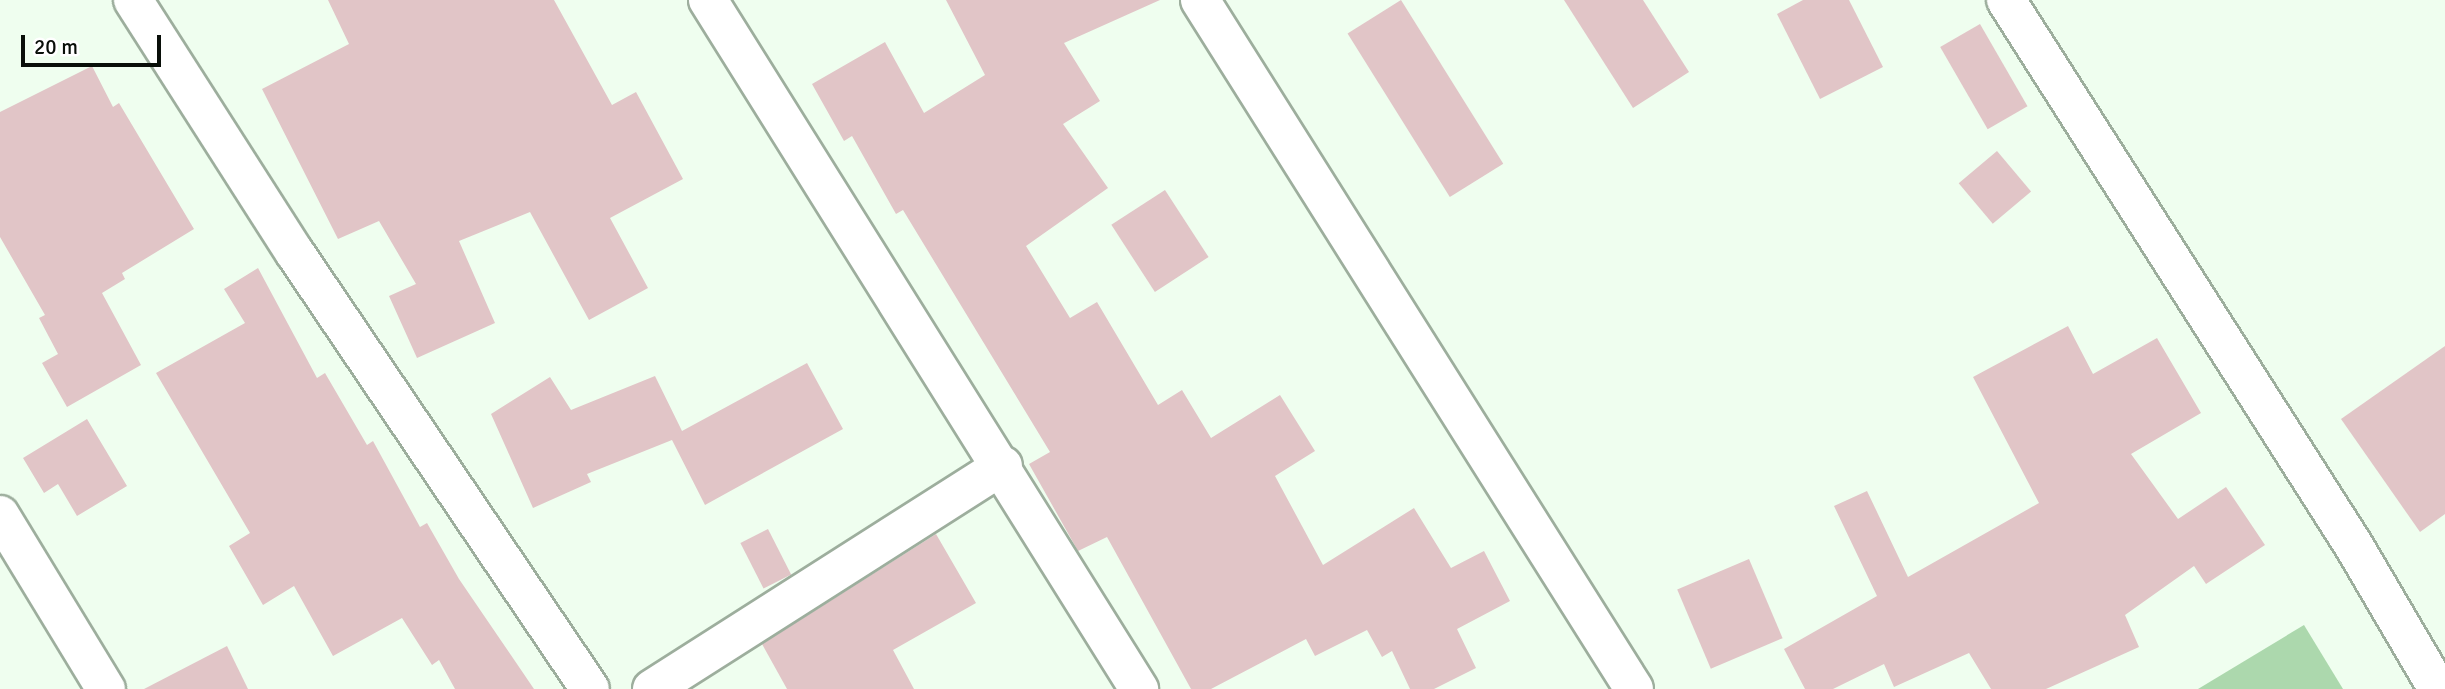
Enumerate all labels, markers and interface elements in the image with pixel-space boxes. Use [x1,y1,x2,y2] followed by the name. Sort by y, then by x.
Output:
[24,21,164,65] scale bar
[34,34,78,60] text: 20 m

